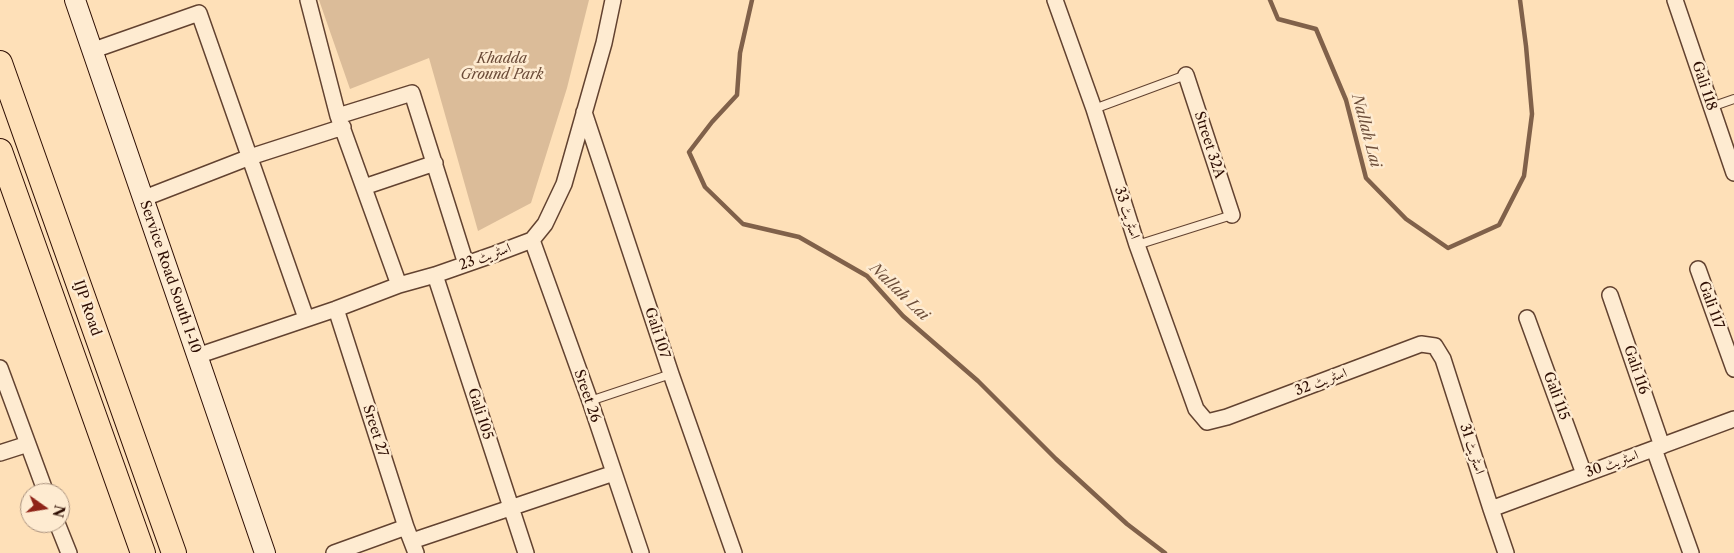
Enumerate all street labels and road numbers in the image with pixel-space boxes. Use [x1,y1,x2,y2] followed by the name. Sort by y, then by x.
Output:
[1688,59,1720,113] street label: Gali 118
[1190,109,1228,181] street label: Street 32A
[1111,185,1143,241] street label: اسٹریٹ 33
[136,198,204,356] street label: Service Road South I-10
[457,240,513,274] street label: اسٹریٹ 23
[70,278,104,338] street label: IJP Road
[1695,279,1727,331] street label: Gali 117
[641,305,673,361] street label: Gali 107
[1620,343,1652,397] street label: Gali 116
[1293,364,1349,400] street label: اسٹریٹ 32
[570,367,604,425] street label: Sreet 26
[1540,370,1572,422] street label: Gali 115
[464,386,496,442] street label: Gali 105
[359,403,391,459] street label: Sreet 27
[1456,422,1488,476] street label: اسٹریٹ 31
[1583,447,1641,481] street label: اسٹریٹ 30

